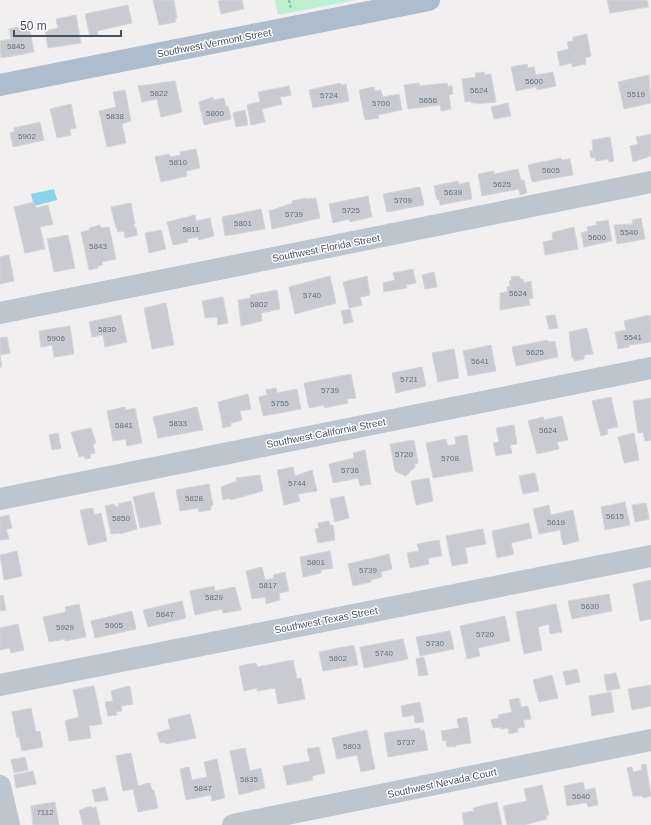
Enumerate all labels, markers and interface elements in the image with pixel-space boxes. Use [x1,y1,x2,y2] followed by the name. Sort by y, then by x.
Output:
[14,12,121,38] scale bar
[20,19,47,33] text: 50 m
[156,26,272,59] street label: Southwest Vermont Street
[7,42,25,51] house number: 5845
[525,77,543,86] house number: 5600
[470,86,488,95] house number: 5624
[150,89,168,98] house number: 5822
[627,90,645,99] house number: 5519
[320,91,338,100] house number: 5724
[419,96,437,105] house number: 5656
[372,99,390,108] house number: 5700
[206,109,224,118] house number: 5800
[106,112,124,121] house number: 5838
[18,132,36,141] house number: 5902
[169,158,187,167] house number: 5810
[542,166,560,175] house number: 5605
[493,180,511,189] house number: 5625
[444,188,462,197] house number: 5639
[394,196,412,205] house number: 5709
[342,206,360,215] house number: 5725
[285,210,303,219] house number: 5739
[234,219,252,228] house number: 5801
[182,225,200,234] house number: 5811
[620,228,638,237] house number: 5540
[271,232,381,264] street label: Southwest Florida Street
[588,233,606,242] house number: 5600
[89,242,107,251] house number: 5843
[509,289,527,298] house number: 5624
[303,291,321,300] house number: 5740
[250,300,268,309] house number: 5802
[98,325,116,334] house number: 5830
[624,333,642,342] house number: 5541
[47,334,65,343] house number: 5906
[526,348,544,357] house number: 5625
[471,357,489,366] house number: 5641
[400,375,418,384] house number: 5721
[321,386,339,395] house number: 5739
[271,399,289,408] house number: 5755
[265,416,387,450] street label: Southwest California Street
[169,419,187,428] house number: 5833
[115,421,133,430] house number: 5841
[539,426,557,435] house number: 5624
[395,450,413,459] house number: 5720
[441,454,459,463] house number: 5708
[341,466,359,475] house number: 5736
[288,479,306,488] house number: 5744
[185,494,203,503] house number: 5828
[606,512,624,521] house number: 5615
[112,514,130,523] house number: 5850
[547,518,565,527] house number: 5619
[307,558,325,567] house number: 5801
[359,566,377,575] house number: 5739
[259,581,277,590] house number: 5817
[205,593,223,602] house number: 5829
[581,602,599,611] house number: 5630
[273,605,379,635] street label: Southwest Texas Street
[156,610,174,619] house number: 5847
[105,621,123,630] house number: 5905
[56,623,74,632] house number: 5929
[476,630,494,639] house number: 5720
[426,639,444,648] house number: 5730
[375,649,393,658] house number: 5740
[329,654,347,663] house number: 5802
[397,738,415,747] house number: 5737
[343,742,361,751] house number: 5803
[386,766,498,800] street label: Southwest Nevada Court
[240,775,258,784] house number: 5835
[194,784,212,793] house number: 5847
[572,792,590,801] house number: 5640
[36,808,54,817] house number: 7112

